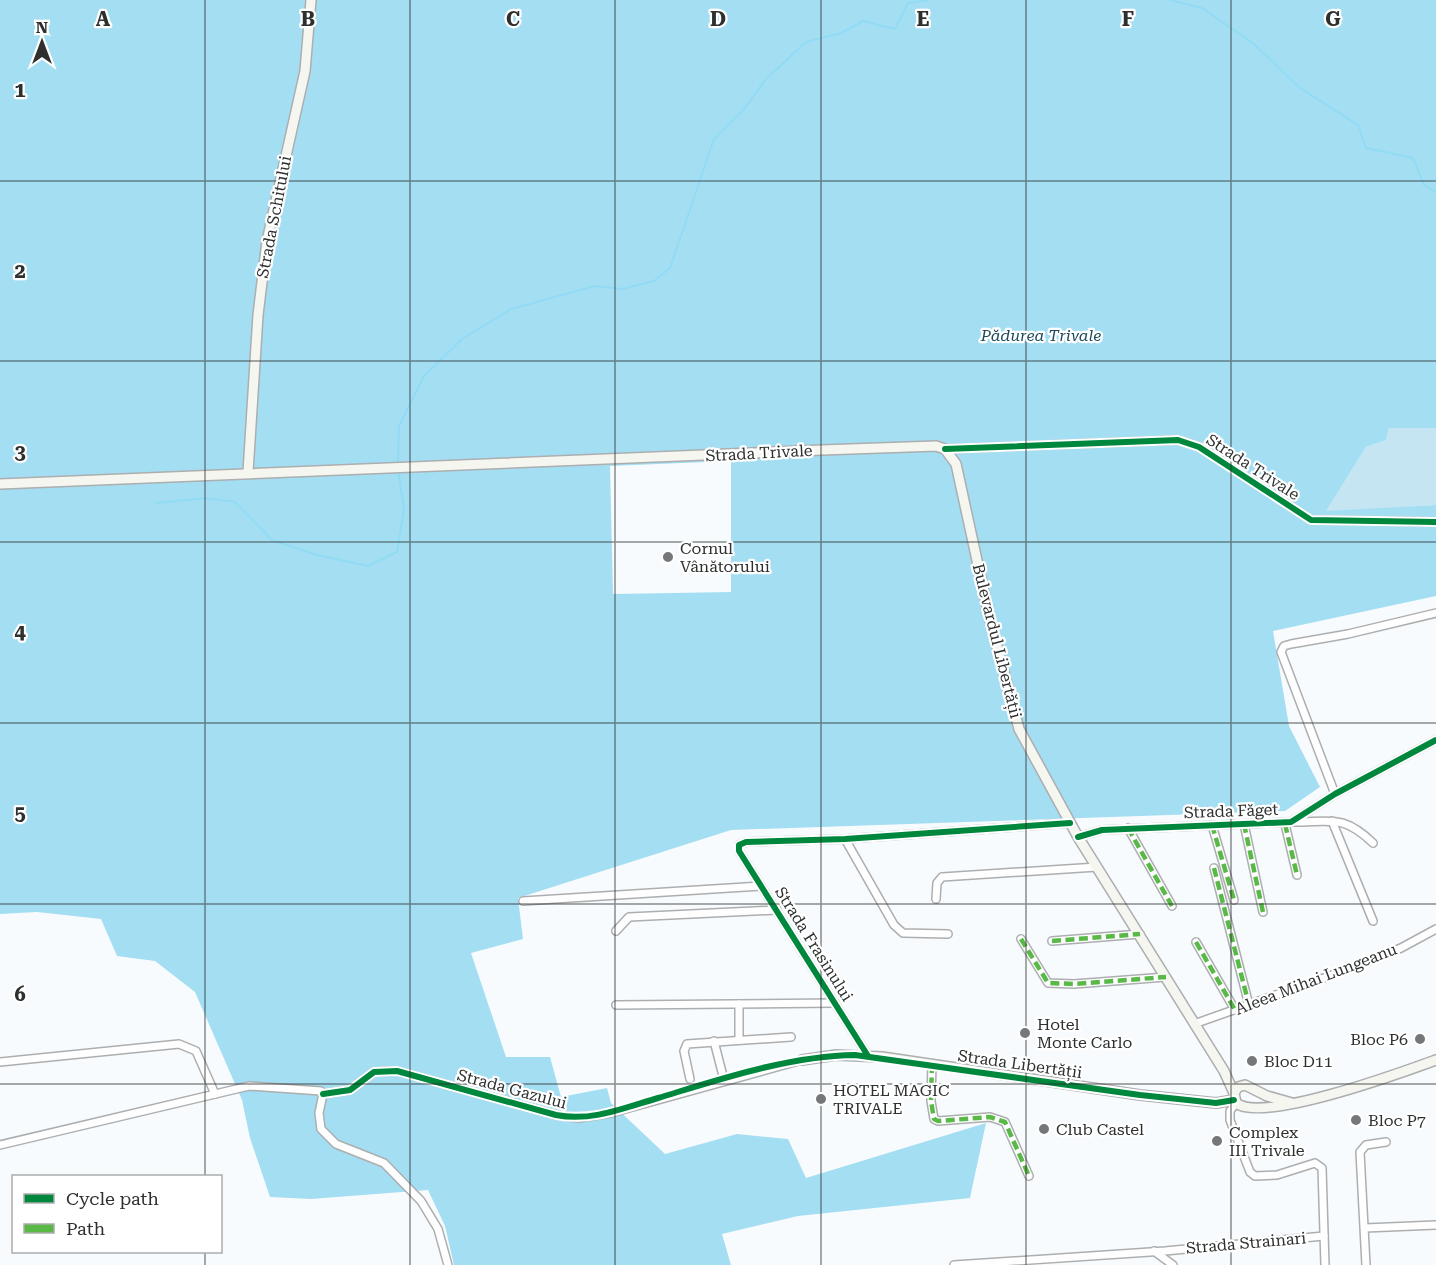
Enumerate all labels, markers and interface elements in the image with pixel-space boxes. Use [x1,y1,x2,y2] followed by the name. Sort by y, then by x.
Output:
[96,7,111,31] text: A
[301,7,315,31] text: B
[506,7,520,31] text: C
[710,7,726,31] text: D
[917,7,930,31] text: E
[1122,7,1134,31] text: F
[1325,7,1341,31] text: G
[12,12,72,72] north arrow
[36,18,48,37] text: N
[14,78,26,102] text: 1
[253,154,295,280] street label: Strada Schitului
[14,259,26,283] text: 2
[980,326,1101,345] park label: Pădurea Trivale
[1203,430,1303,504] street label: Strada Trivale
[14,440,26,464] text: 3
[705,441,813,465] street label: Strada Trivale
[680,539,770,576] place label: Cornul Vânătorului
[661,550,675,564] marker: Cornul Vânătorului
[968,562,1025,721] street label: Bulevardul Libertății
[14,620,26,644] text: 4
[1183,800,1279,822] street label: Strada Făget
[14,801,26,825] text: 5
[771,883,857,1005] street label: Strada Frasinului
[1232,939,1400,1019] street label: Aleea Mihai Lungeanu
[14,982,26,1006] text: 6
[1037,1015,1133,1052] place label: Hotel Monte Carlo
[1018,1026,1032,1040] marker: Hotel Monte Carlo
[1350,1030,1408,1049] place label: Bloc P6
[1413,1032,1427,1046] marker: Bloc P6
[956,1046,1083,1083] street label: Strada Libertății
[1264,1052,1333,1071] place label: Bloc D11
[1245,1054,1259,1068] marker: Bloc D11
[455,1065,569,1113] street label: Strada Gazului
[833,1081,950,1118] place label: HOTEL MAGIC TRIVALE
[814,1092,828,1106] marker: HOTEL MAGIC TRIVALE
[1368,1111,1426,1130] place label: Bloc P7
[1349,1113,1363,1127] marker: Bloc P7
[1056,1120,1144,1139] place label: Club Castel
[1037,1122,1051,1136] marker: Club Castel
[1229,1123,1305,1160] place label: Complex III Trivale
[1210,1134,1224,1148] marker: Complex III Trivale
[12,1175,222,1253] legend
[66,1188,159,1209] text: Cycle path
[66,1218,105,1239] text: Path
[1185,1228,1307,1258] street label: Strada Strainari

